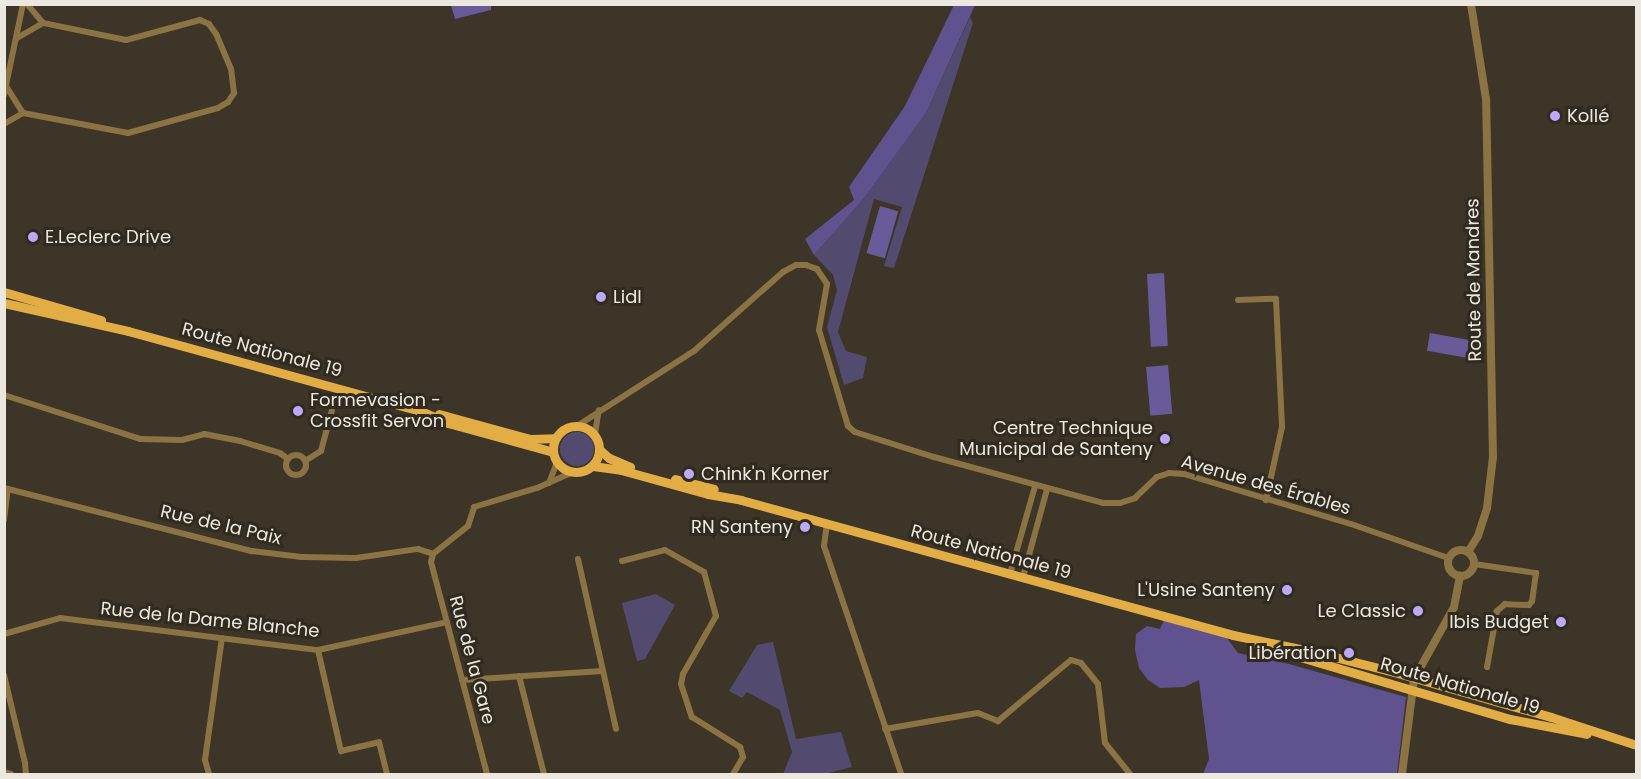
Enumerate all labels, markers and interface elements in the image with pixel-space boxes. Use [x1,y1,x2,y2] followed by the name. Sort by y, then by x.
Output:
[1567,105,1609,127] place label: Kollé
[1548,109,1562,123] marker: Kollé
[1462,198,1486,362] street label: Route de Mandres
[45,226,171,248] place label: E.Leclerc Drive
[26,230,40,244] marker: E.Leclerc Drive
[613,286,642,308] place label: Lidl
[594,290,608,304] marker: Lidl
[180,318,344,382] street label: Route Nationale 19
[310,390,444,432] place label: Formevasion - Crossfit Servon
[291,404,305,418] marker: Formevasion - Crossfit Servon
[959,418,1153,460] place label: Centre Technique Municipal de Santeny
[1158,432,1172,446] marker: Centre Technique Municipal de Santeny
[1179,450,1353,520] street label: Avenue des Érables
[701,463,829,485] place label: Chink'n Korner
[682,467,696,481] marker: Chink'n Korner
[158,501,284,549] street label: Rue de la Paix
[691,516,793,538] place label: RN Santeny
[798,520,812,534] marker: RN Santeny
[909,520,1073,584] street label: Route Nationale 19
[1137,579,1275,601] place label: L'Usine Santeny
[1280,583,1294,597] marker: L'Usine Santeny
[444,593,500,727] street label: Rue de la Gare
[99,598,321,642] street label: Rue de la Dame Blanche
[1318,600,1406,622] place label: Le Classic
[1411,604,1425,618] marker: Le Classic
[1449,611,1549,633] place label: Ibis Budget
[1554,615,1568,629] marker: Ibis Budget
[1249,642,1337,664] place label: Libération
[1342,646,1356,660] marker: Libération
[1378,653,1542,719] street label: Route Nationale 19

